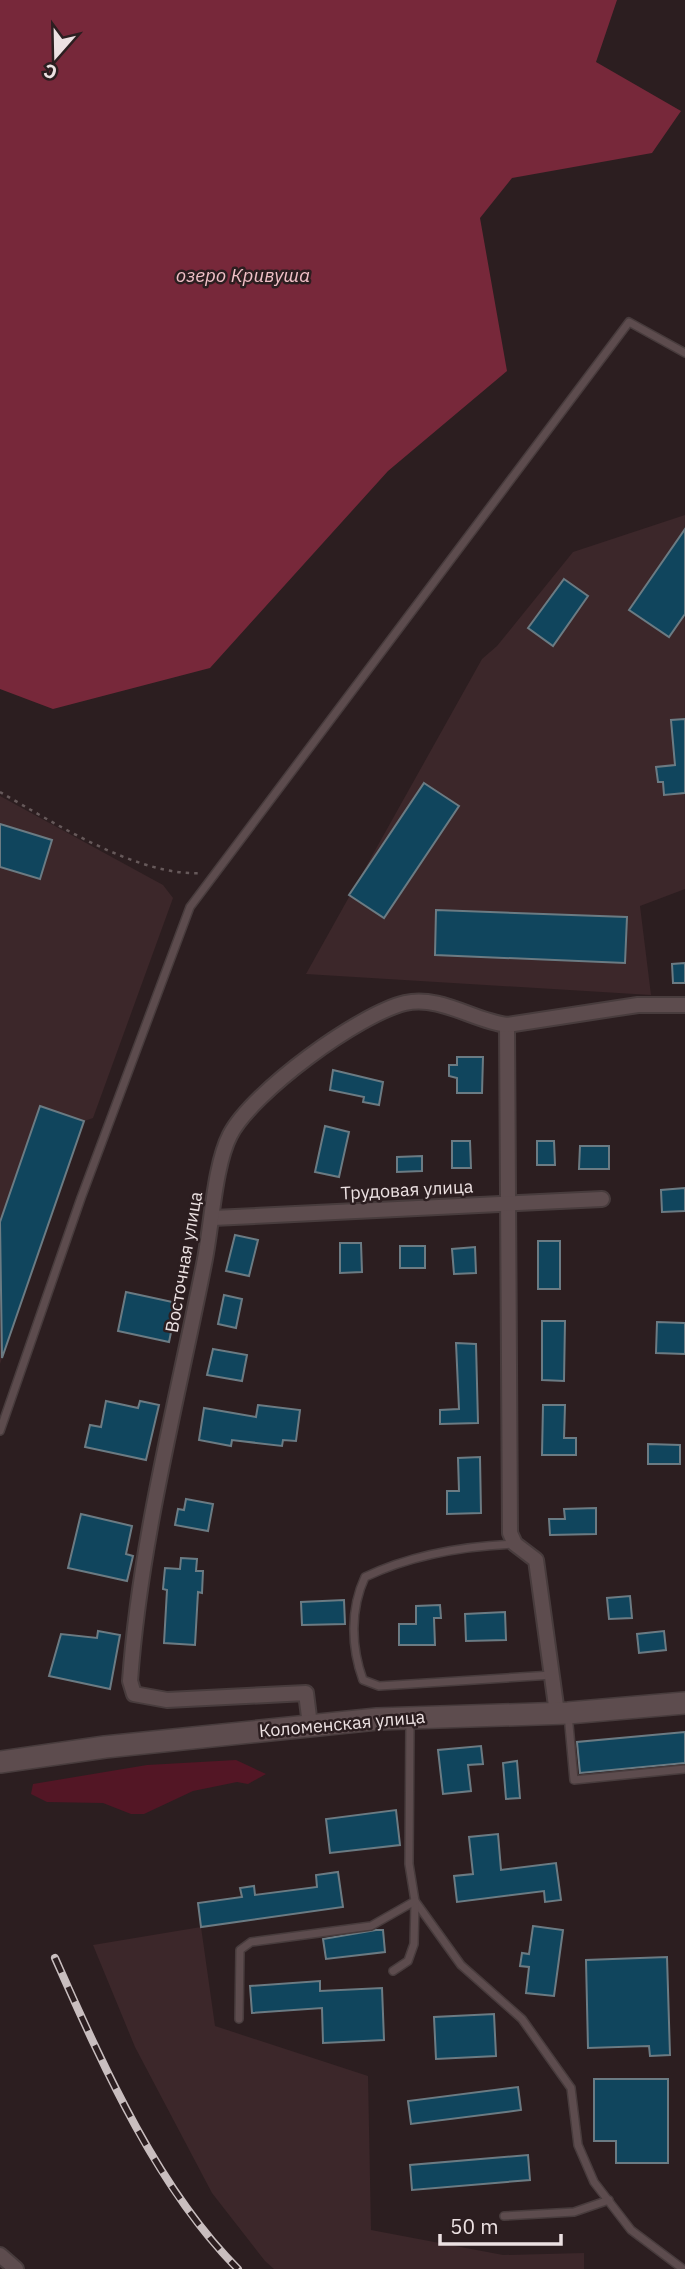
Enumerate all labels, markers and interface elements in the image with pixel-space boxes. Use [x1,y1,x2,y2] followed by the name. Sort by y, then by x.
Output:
[21,21,91,91] north arrow
[40,59,60,85] text: С
[176,263,310,287] water label: озеро Кривуша
[340,1175,474,1204] street label: Трудовая улица
[160,1189,207,1334] street label: Восточная улица
[258,1705,426,1742] street label: Коломенская улица
[440,2202,561,2246] scale bar
[450,2212,499,2240] text: 50 m

